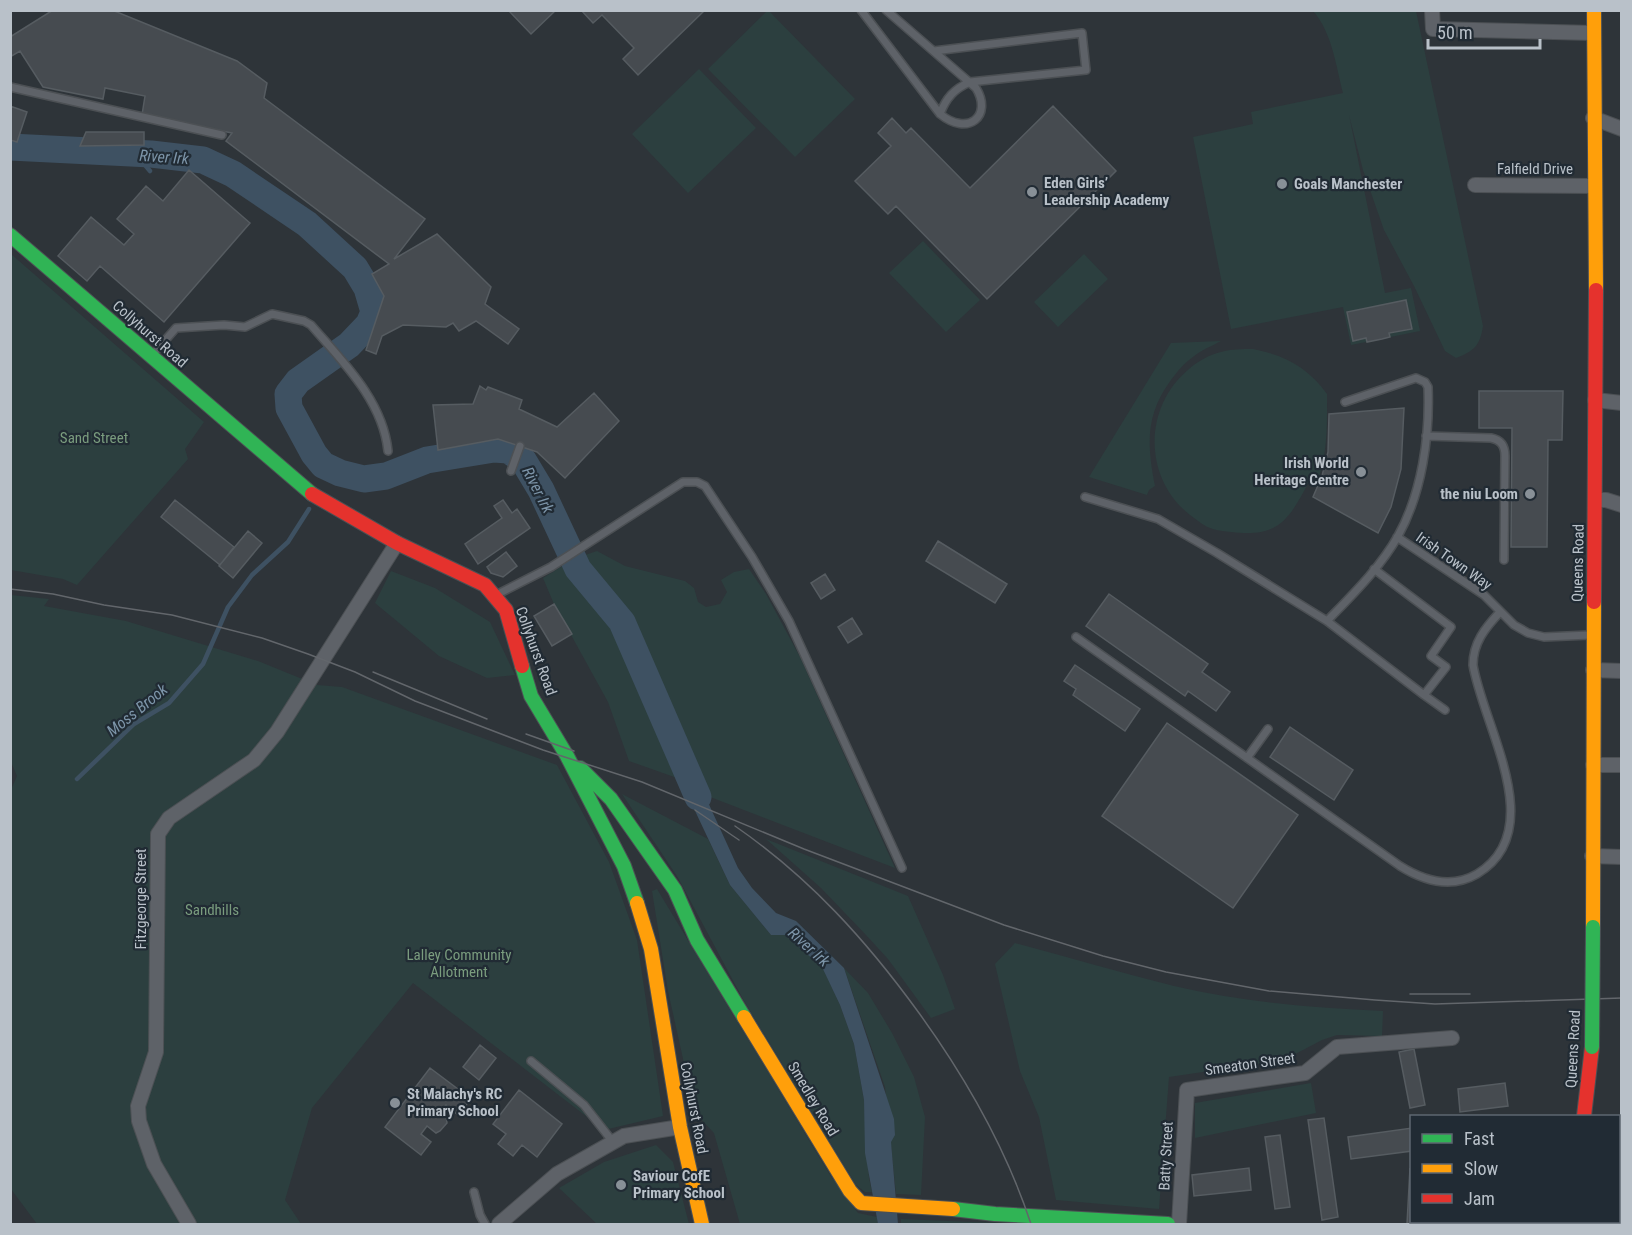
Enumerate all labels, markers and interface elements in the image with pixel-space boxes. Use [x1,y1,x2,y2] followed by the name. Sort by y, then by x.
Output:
[1428,12,1540,50] scale bar
[1437,22,1472,43] text: 50 m
[139,146,190,168] water label: River Irk
[1497,160,1573,178] street label: Falfield Drive
[1044,174,1170,209] place label: Eden Girls’ Leadership Academy
[1294,175,1402,193] place label: Goals Manchester
[1275,177,1289,191] marker: Goals Manchester
[1025,185,1039,199] marker: Eden Girls’ Leadership Academy
[109,297,191,371] street label: Collyhurst Road
[60,429,128,447] park label: Sand Street
[1254,454,1349,489] place label: Irish World Heritage Centre
[518,464,558,517] water label: River Irk
[1354,465,1368,479] marker: Irish World Heritage Centre
[1440,485,1518,503] place label: the niu Loom
[1523,487,1537,501] marker: the niu Loom
[1568,524,1588,602] street label: Queens Road
[1413,528,1495,594] street label: Irish Town Way
[512,604,560,698] street label: Collyhurst Road
[103,679,172,740] water label: Moss Brook
[132,849,150,949] street label: Fitzgeorge Street
[185,901,239,919] park label: Sandhills
[784,923,835,971] water label: River Irk
[406,946,512,981] park label: Lalley Community Allotment
[1562,1010,1584,1088] street label: Queens Road
[1204,1049,1296,1079] street label: Smeaton Street
[784,1058,842,1140] street label: Smedley Road
[676,1061,712,1155] street label: Collyhurst Road
[407,1085,503,1120] place label: St Malachy's RC Primary School
[388,1096,402,1110] marker: St Malachy's RC Primary School
[1410,1115,1620,1223] legend
[1155,1121,1177,1191] street label: Batty Street
[1464,1128,1495,1149] text: Fast
[1464,1158,1499,1179] text: Slow
[633,1167,725,1202] place label: Saviour CofE Primary School
[614,1178,628,1192] marker: Saviour CofE Primary School
[1464,1188,1495,1209] text: Jam

